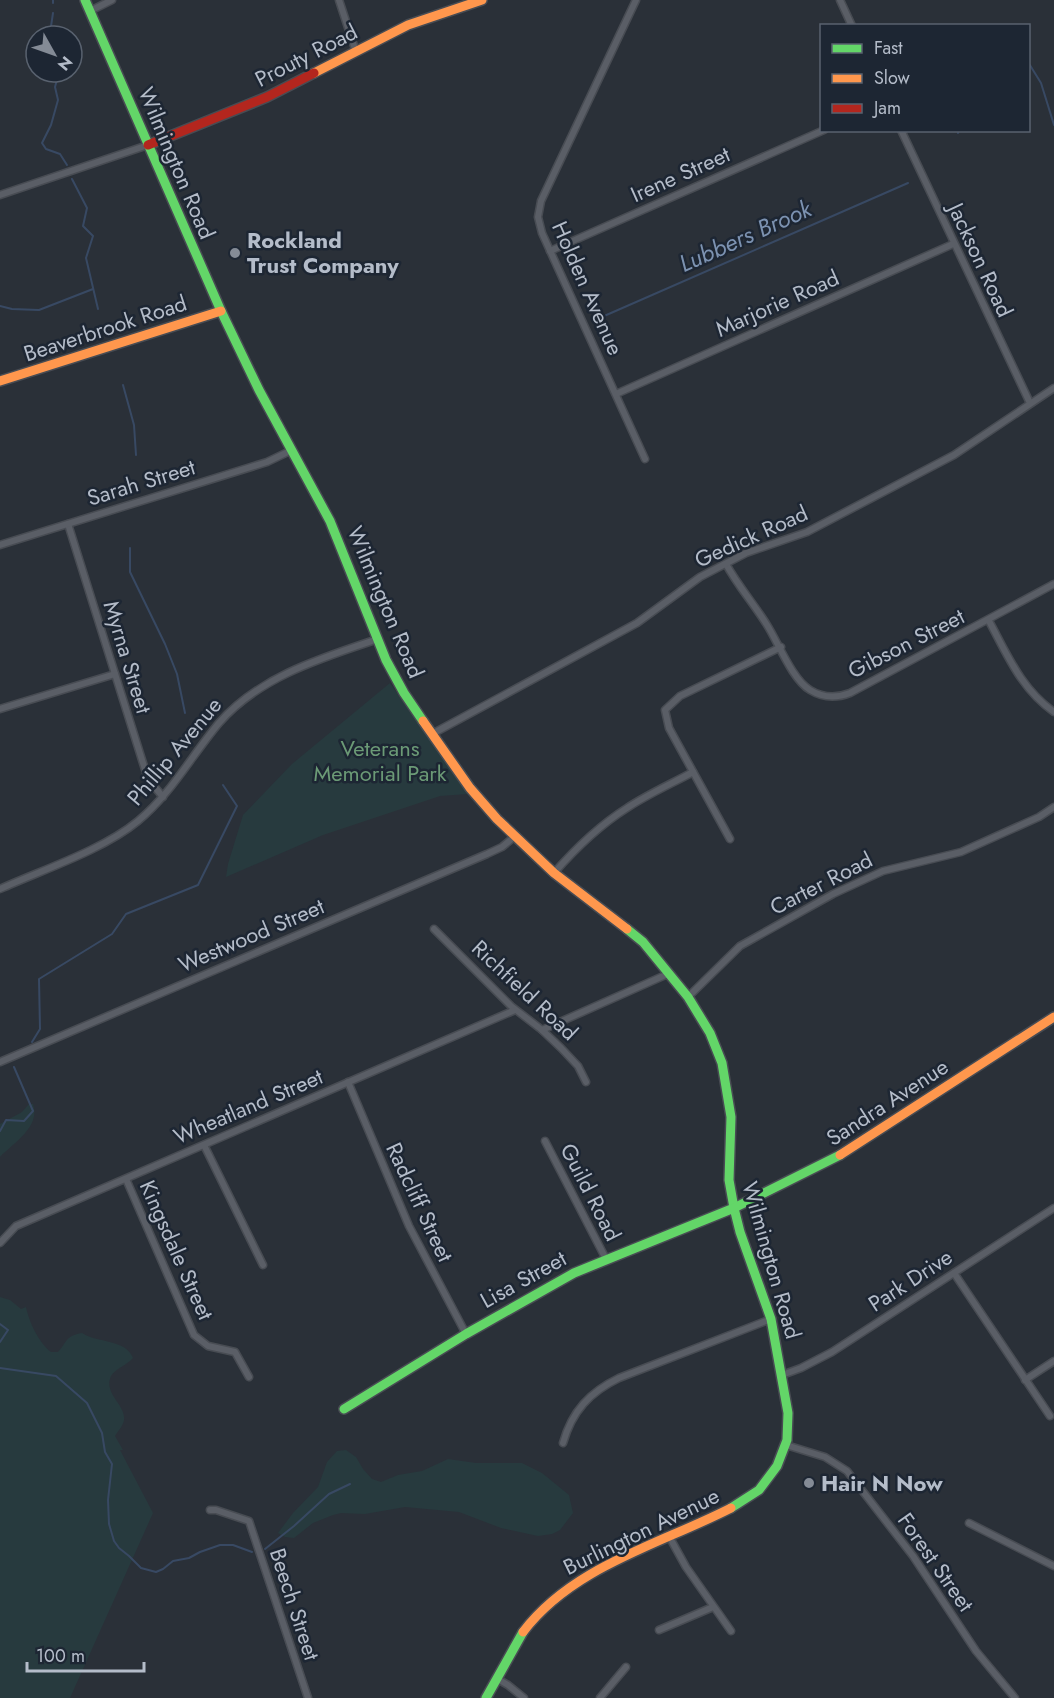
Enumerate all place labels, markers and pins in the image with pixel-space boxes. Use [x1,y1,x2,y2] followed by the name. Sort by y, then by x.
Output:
[247,224,399,281] place label: Rockland Trust Company
[228,246,242,260] marker: Rockland Trust Company
[821,1467,943,1499] place label: Hair N Now
[802,1476,816,1490] marker: Hair N Now

